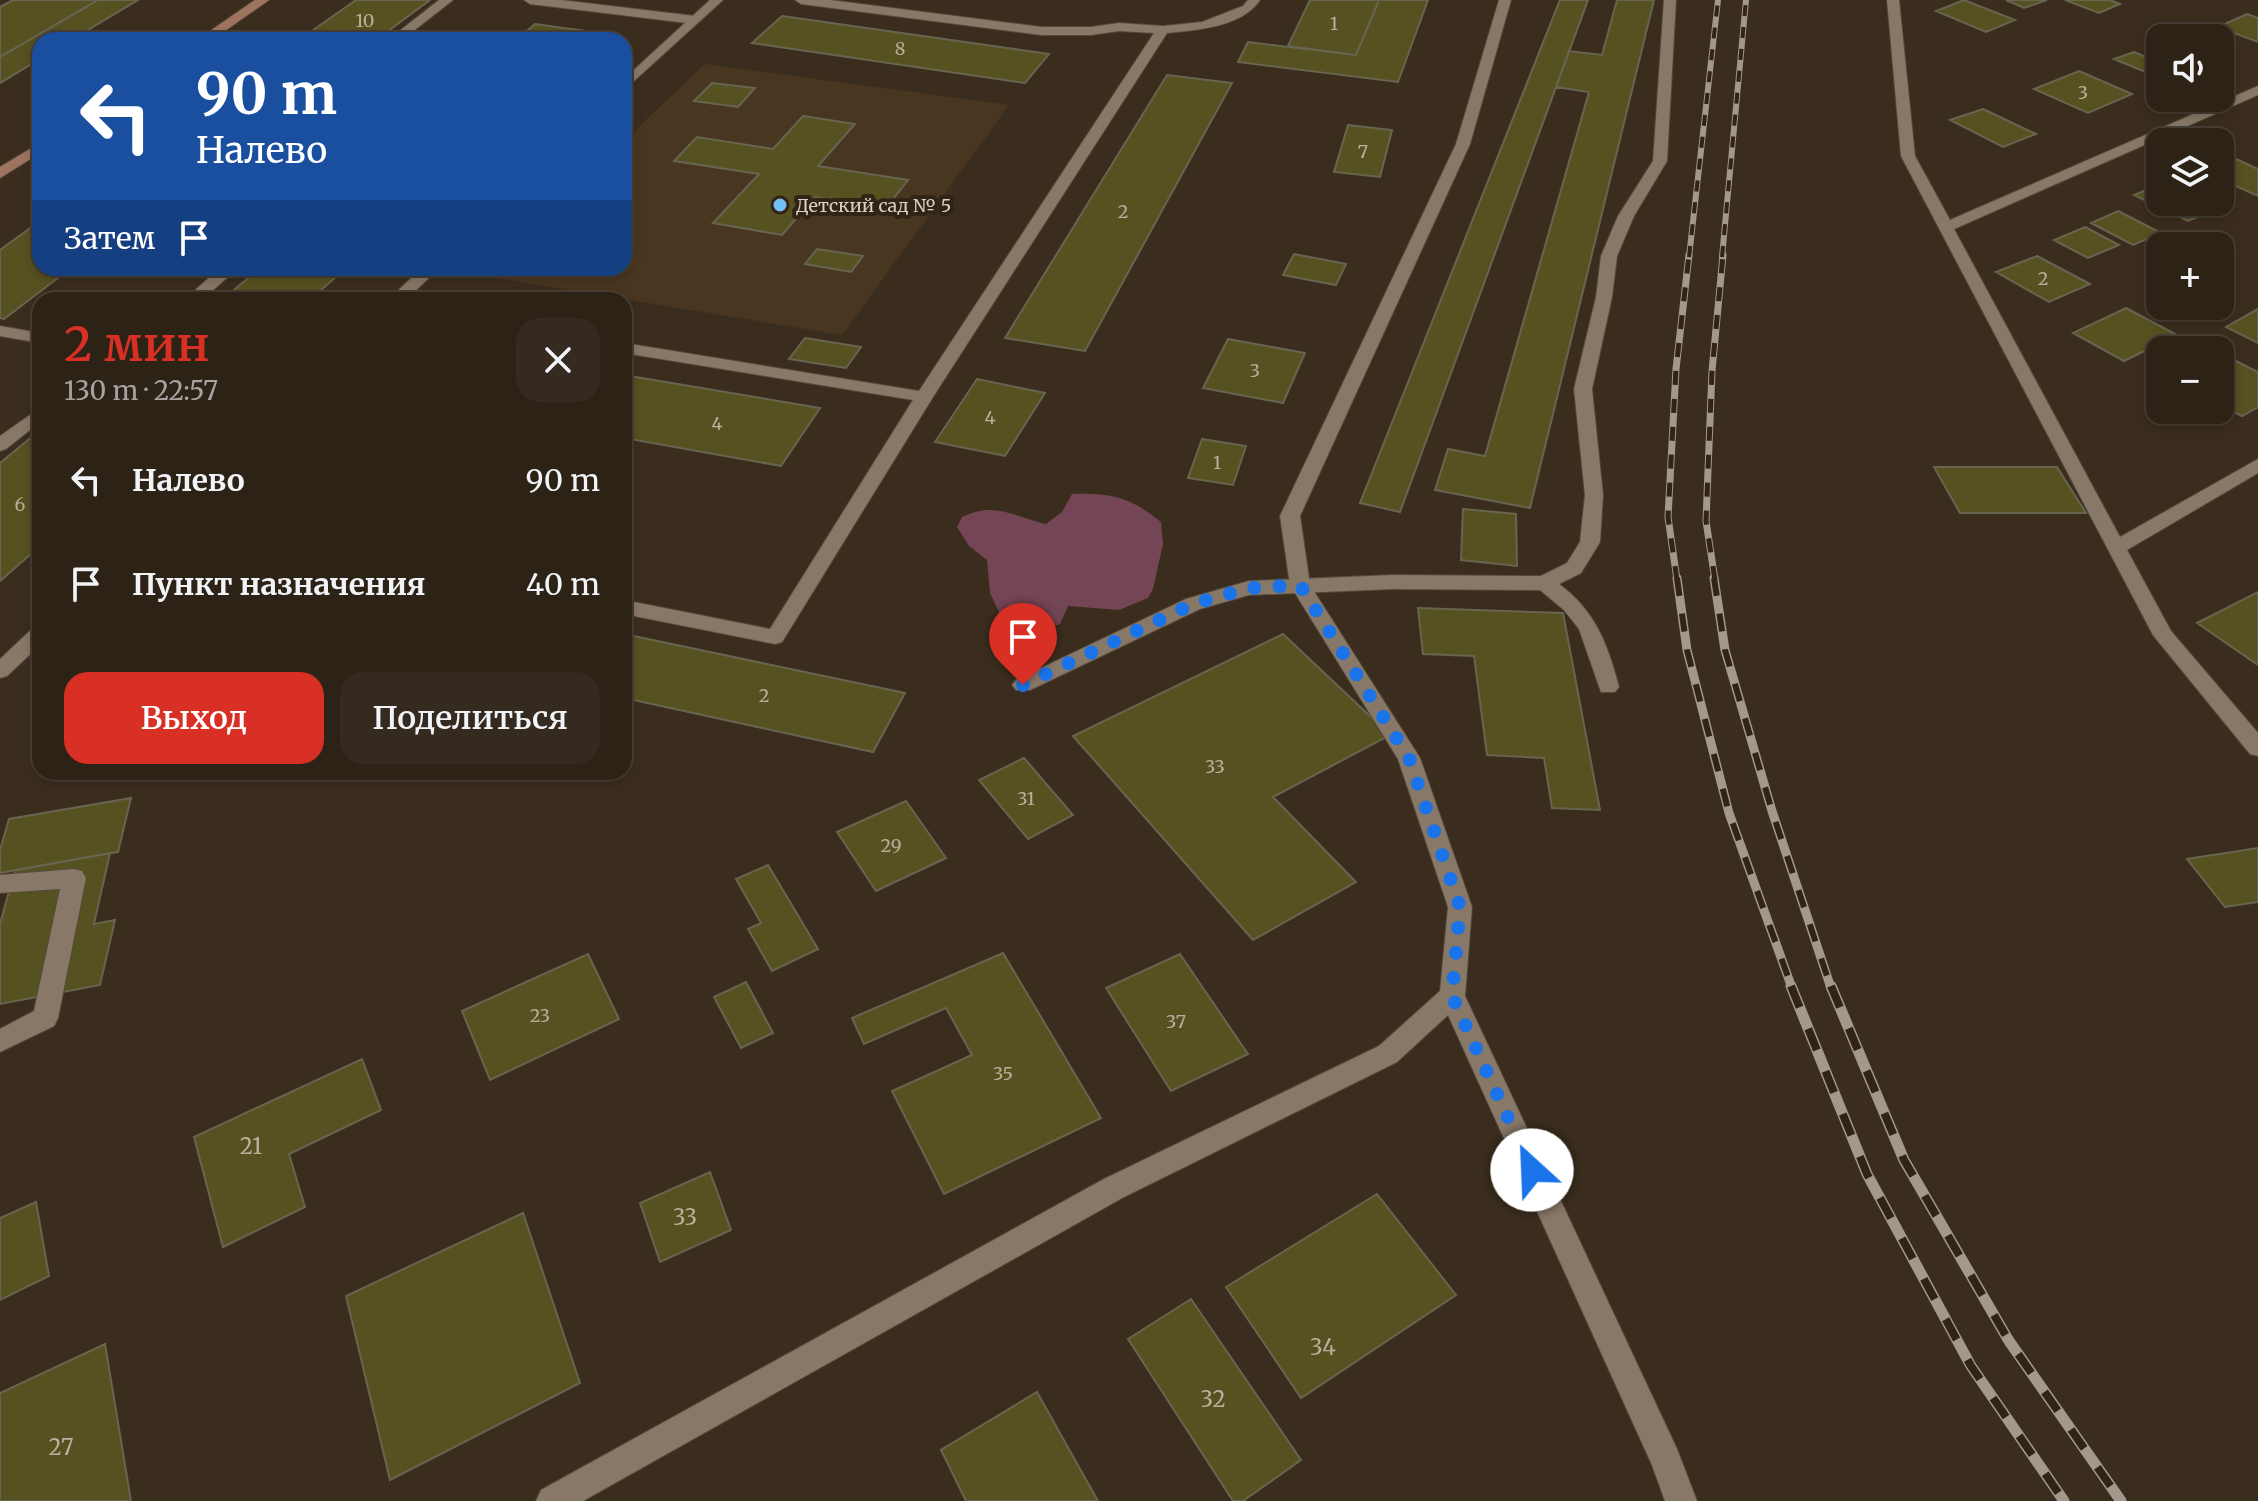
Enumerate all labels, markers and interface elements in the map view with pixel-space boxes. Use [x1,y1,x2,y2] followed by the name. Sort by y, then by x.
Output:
[356,9,374,32] house number: 10
[1330,12,1338,35] house number: 1
[2146,24,2234,424] map controls
[2146,24,2234,112] button: sound
[895,37,905,60] house number: 8
[196,59,337,129] text: 90 m
[64,64,168,168] icon: left
[2078,81,2088,104] house number: 3
[196,128,327,173] text: Налево
[2146,128,2234,216] button: layers
[1358,140,1368,163] house number: 7
[796,194,951,217] place label: Детский сад № 5
[771,196,789,214] marker: Детский сад № 5
[1118,200,1128,223] house number: 2
[172,216,216,260] icon: arrive
[64,219,156,257] text: Затем
[2146,232,2234,320] button: +
[2038,267,2048,290] house number: 2
[64,314,210,374] text: 2 мин
[516,318,600,402] button: close
[2146,336,2234,424] button: −
[1250,359,1260,382] house number: 3
[64,374,218,407] text: 130 m · 22:57
[984,406,996,429] house number: 4
[711,412,723,435] house number: 4
[1213,451,1221,474] house number: 1
[64,458,108,502] icon: left
[132,461,245,499] text: Налево
[526,461,600,499] text: 90 m
[15,493,26,516] house number: 6
[64,562,108,606] icon: arrive
[132,565,426,603] text: Пункт назначения
[526,565,600,603] text: 40 m
[989,603,1057,685] pin
[1001,615,1045,659] icon: arrive
[64,672,324,764] button: Выход
[340,672,600,764] button: Поделиться
[759,684,769,707] house number: 2
[1205,755,1225,778] house number: 33
[1017,787,1035,810] house number: 31
[880,834,902,857] house number: 29
[530,1004,550,1027] house number: 23
[1166,1010,1186,1033] house number: 37
[993,1062,1013,1085] house number: 35
[1490,1128,1574,1212] position arrow
[240,1132,262,1160] house number: 21
[673,1203,697,1231] house number: 33
[1310,1333,1336,1361] house number: 34
[1201,1385,1226,1413] house number: 32
[49,1433,73,1461] house number: 27

